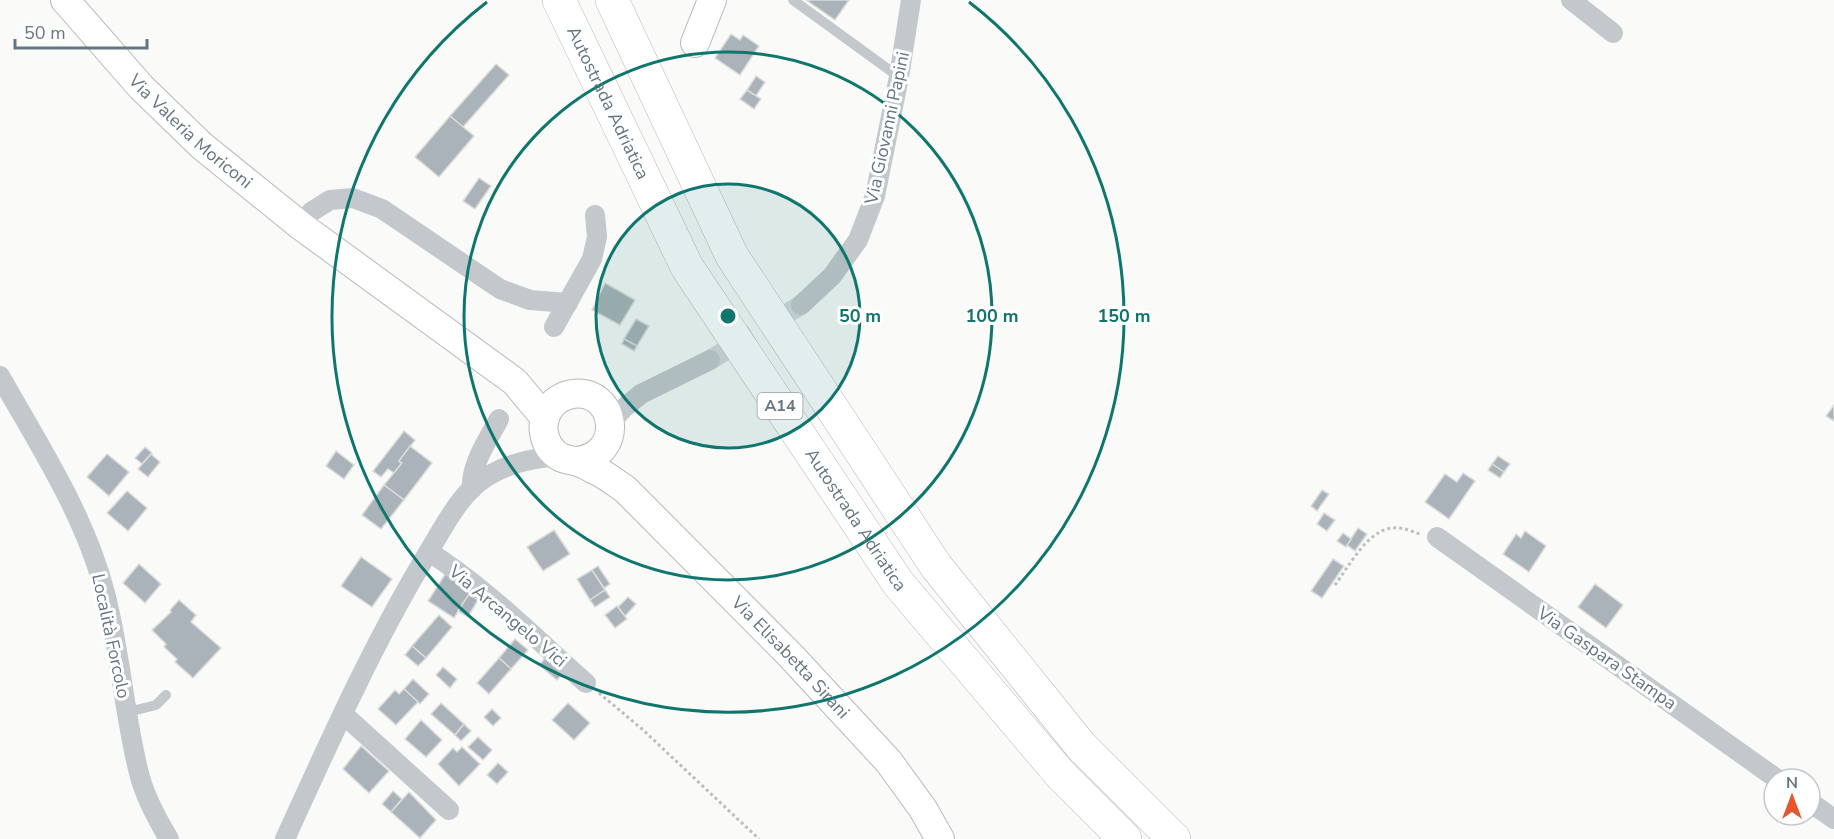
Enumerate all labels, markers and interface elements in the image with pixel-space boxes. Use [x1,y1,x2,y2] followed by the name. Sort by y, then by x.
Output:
[15,12,147,50] scale bar
[24,21,66,45] text: 50 m
[561,22,655,183] street label: Autostrada Adriatica
[859,50,915,207] street label: Via Giovanni Papini
[122,68,257,194] street label: Via Valeria Moriconi
[839,304,881,328] text: 50 m
[965,304,1019,328] text: 100 m
[1097,304,1151,328] text: 150 m
[718,306,738,326] centre of rings
[758,393,802,419] road number: A14
[799,444,912,596] street label: Autostrada Adriatica
[443,559,572,673] street label: Via Arcangelo Vici
[86,572,136,700] street label: Località Forcolo
[725,590,855,724] street label: Via Elisabetta Sirani
[1532,600,1681,715] street label: Via Gaspara Stampa
[1762,767,1822,827] north arrow
[1786,772,1798,794] text: N

